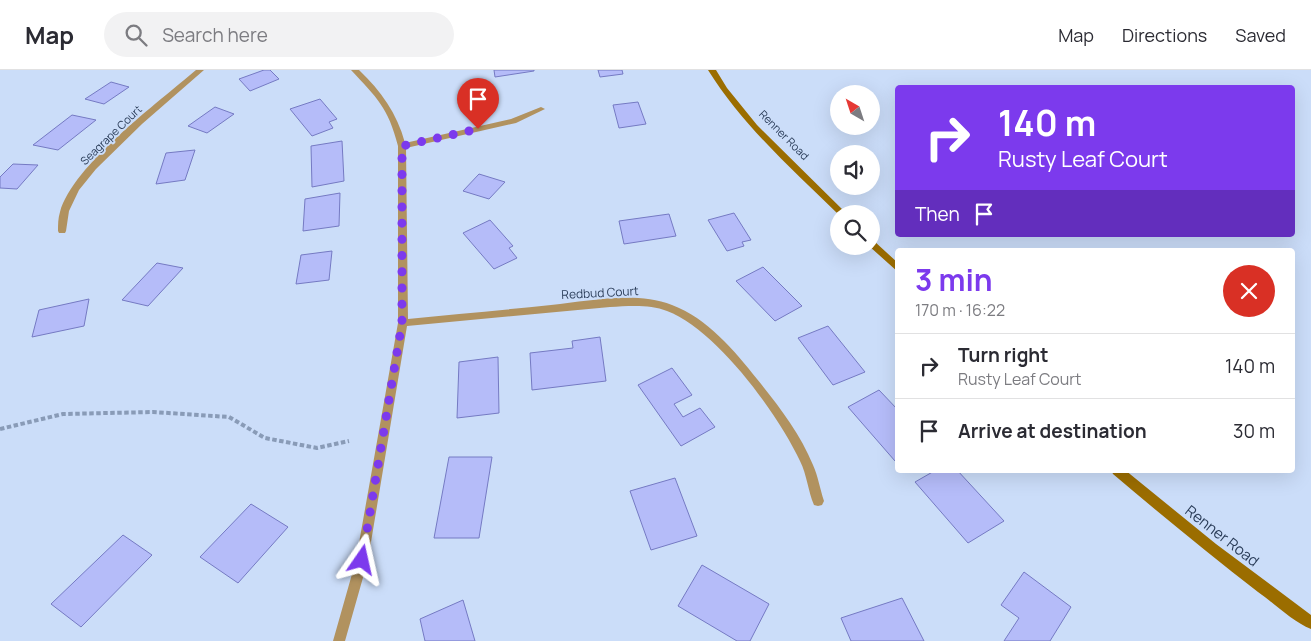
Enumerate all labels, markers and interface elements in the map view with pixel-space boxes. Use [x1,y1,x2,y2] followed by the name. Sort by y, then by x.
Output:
[104,12,454,57] search box
[25,18,74,51] text: Map
[122,21,150,49] icon: search
[162,22,268,48] text: Search here
[1058,23,1094,47] text: Map
[1122,23,1207,47] text: Directions
[1235,23,1286,47] text: Saved
[457,78,499,129] pin
[464,85,492,113] icon: arrive
[830,85,880,135] north arrow
[830,85,880,255] map controls
[998,99,1096,147] text: 140 m
[77,101,145,168] street label: Seagrape Court
[915,105,980,170] icon: right
[756,106,813,163] street label: Renner Road
[998,144,1168,174] text: Rusty Leaf Court
[830,145,880,195] button: sound
[970,200,998,228] icon: arrive
[915,201,960,227] text: Then
[830,205,880,255] button: search
[915,259,993,300] text: 3 min
[1223,265,1275,317] button: close
[561,282,639,303] street label: Redbud Court
[915,299,1005,321] text: 170 m · 16:22
[958,342,1048,368] text: Turn right
[915,352,943,380] icon: right
[1225,353,1275,379] text: 140 m
[958,368,1082,390] text: Rusty Leaf Court
[915,417,943,445] icon: arrive
[958,418,1147,444] text: Arrive at destination
[1233,418,1275,444] text: 30 m
[1181,500,1264,571] street label: Renner Road
[335,533,387,585] position arrow

